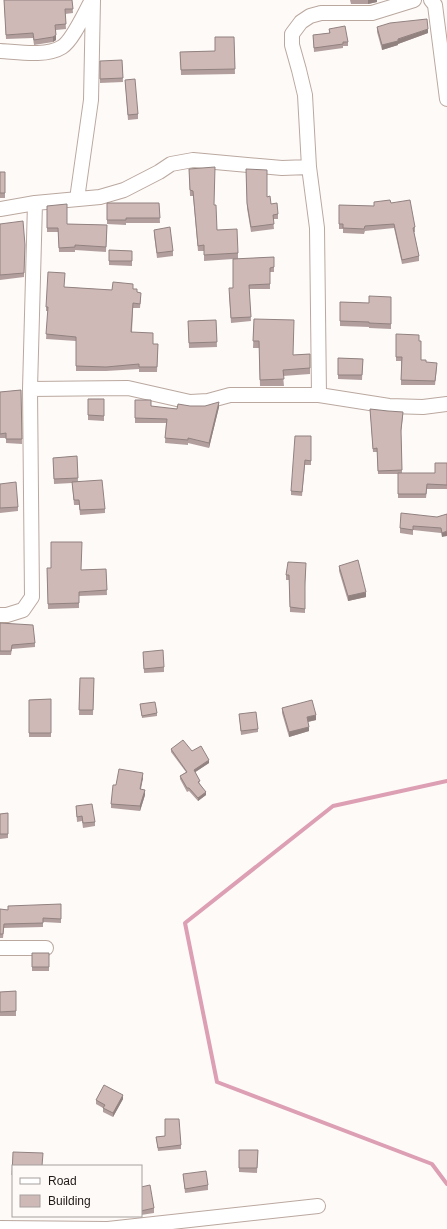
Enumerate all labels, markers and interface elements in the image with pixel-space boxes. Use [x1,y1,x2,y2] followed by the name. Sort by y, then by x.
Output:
[12,1165,142,1217] legend
[48,1174,77,1188] text: Road
[48,1194,91,1208] text: Building

